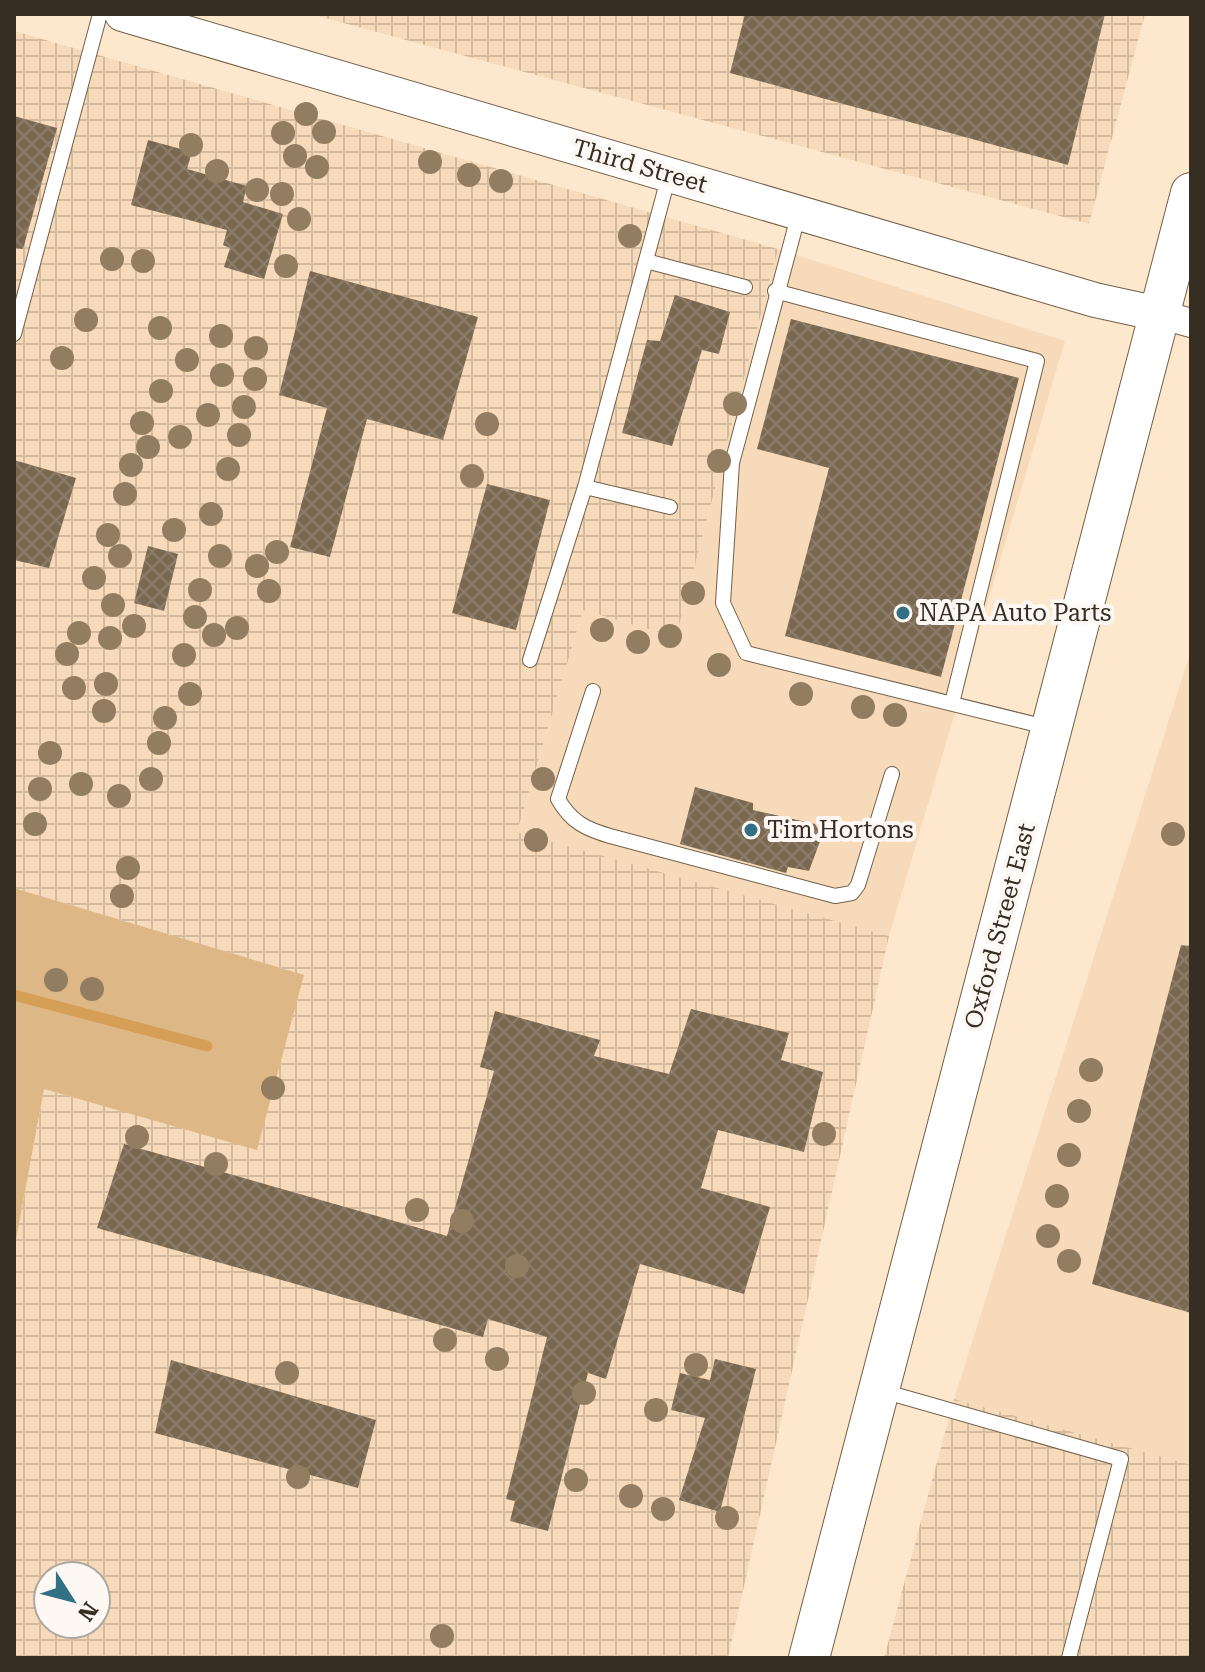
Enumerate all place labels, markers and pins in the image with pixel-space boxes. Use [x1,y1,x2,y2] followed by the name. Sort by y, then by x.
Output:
[919,599,1111,627] place label: NAPA Auto Parts
[894,604,912,622] marker: NAPA Auto Parts
[767,816,914,844] place label: Tim Hortons
[742,821,760,839] marker: Tim Hortons

